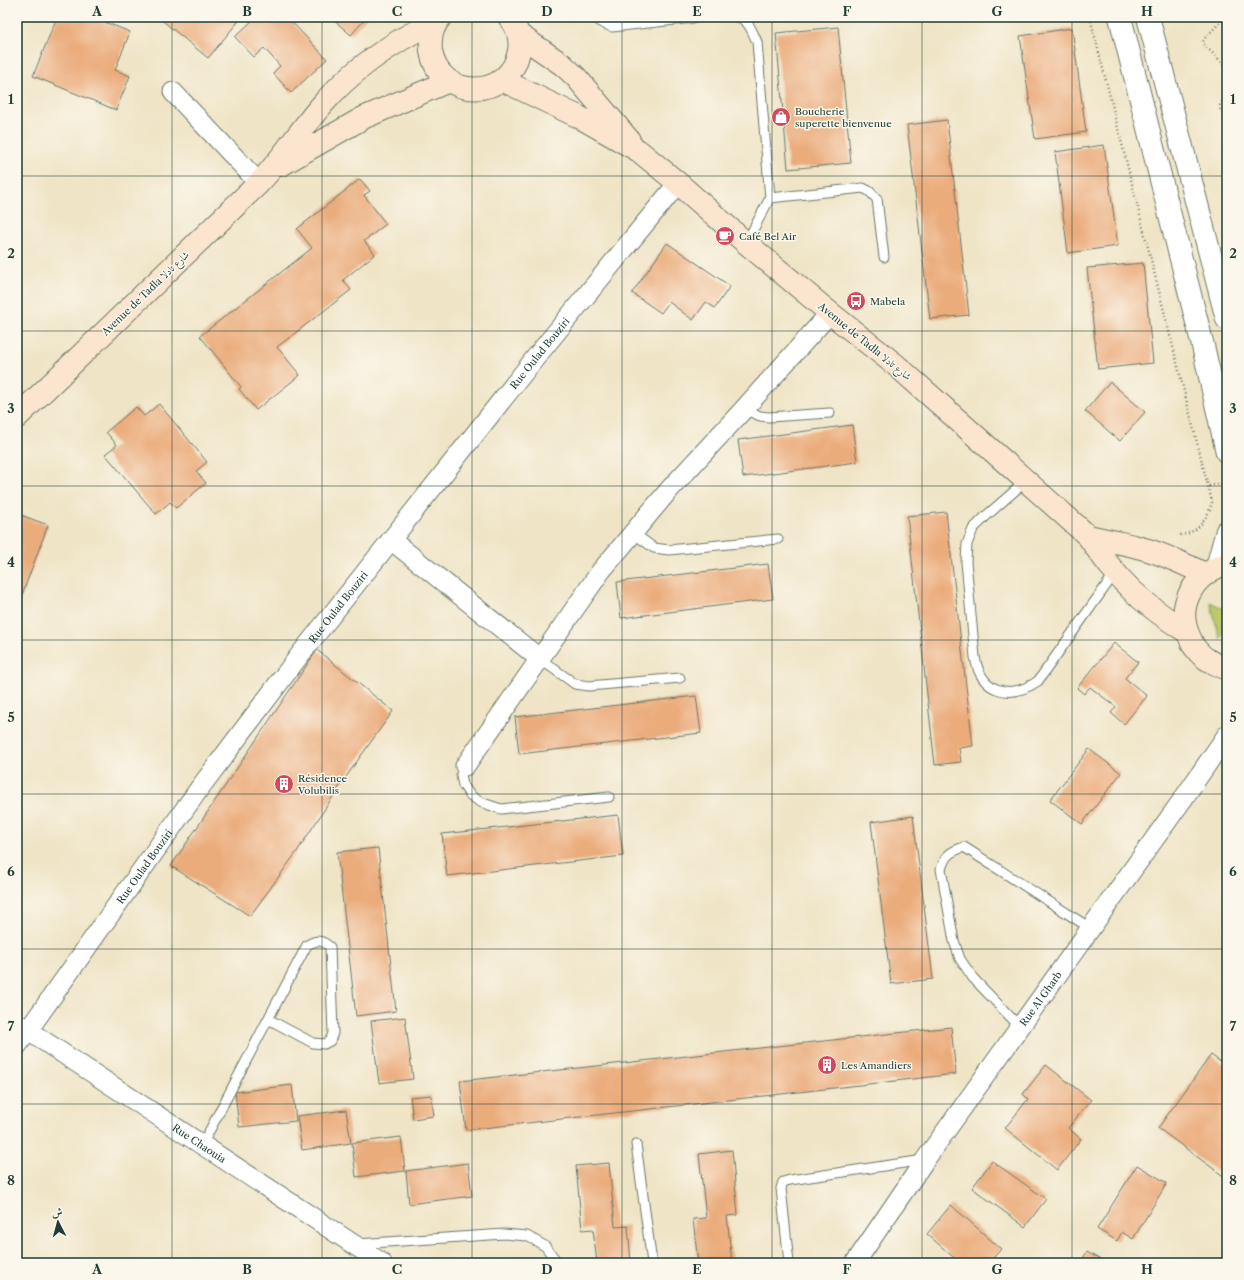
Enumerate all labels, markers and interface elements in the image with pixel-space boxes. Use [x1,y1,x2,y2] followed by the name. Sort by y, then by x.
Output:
[91,3,103,19] text: A
[242,3,252,19] text: B
[392,3,402,19] text: C
[541,3,553,19] text: D
[692,3,702,19] text: E
[843,3,852,19] text: F
[991,3,1003,19] text: G
[1141,3,1153,19] text: H
[8,91,14,107] text: 1
[1230,91,1236,107] text: 1
[795,105,892,130] place label: Boucherie superette bienvenue
[770,106,792,128] shop icon: Boucherie superette bienvenue
[714,225,736,247] cafe icon: Café Bel Air
[739,230,797,243] place label: Café Bel Air
[7,245,15,261] text: 2
[1229,245,1237,261] text: 2
[98,248,194,341] street label: Avenue de Tadla شارع تادلا
[845,290,867,312] bus stop icon: Mabela
[870,295,906,308] place label: Mabela
[813,299,914,386] street label: Avenue de Tadla شارع تادلا
[507,315,573,392] street label: Rue Oulad Bouziri
[7,400,15,416] text: 3
[1229,400,1237,416] text: 3
[7,554,15,570] text: 4
[1229,554,1237,570] text: 4
[306,569,371,646] street label: Rue Oulad Bouziri
[7,709,15,725] text: 5
[1229,709,1237,725] text: 5
[297,772,347,797] place label: Résidence Volubilis
[273,773,295,795] building icon: Résidence Volubilis
[114,827,175,906] street label: Rue Oulad Bouziri
[7,863,15,879] text: 6
[1229,863,1237,879] text: 6
[1017,969,1065,1029] street label: Rue Al Gharb
[8,1018,15,1034] text: 7
[1230,1018,1237,1034] text: 7
[816,1054,838,1076] building icon: Les Amandiers
[841,1059,911,1072] place label: Les Amandiers
[170,1121,229,1166] street label: Rue Chaouia
[7,1172,15,1188] text: 8
[1229,1172,1237,1188] text: 8
[38,1202,78,1242] north arrow
[51,1205,63,1220] text: ش
[91,1261,103,1277] text: A
[242,1261,252,1277] text: B
[392,1261,402,1277] text: C
[541,1261,553,1277] text: D
[692,1261,702,1277] text: E
[843,1261,852,1277] text: F
[991,1261,1003,1277] text: G
[1141,1261,1153,1277] text: H

